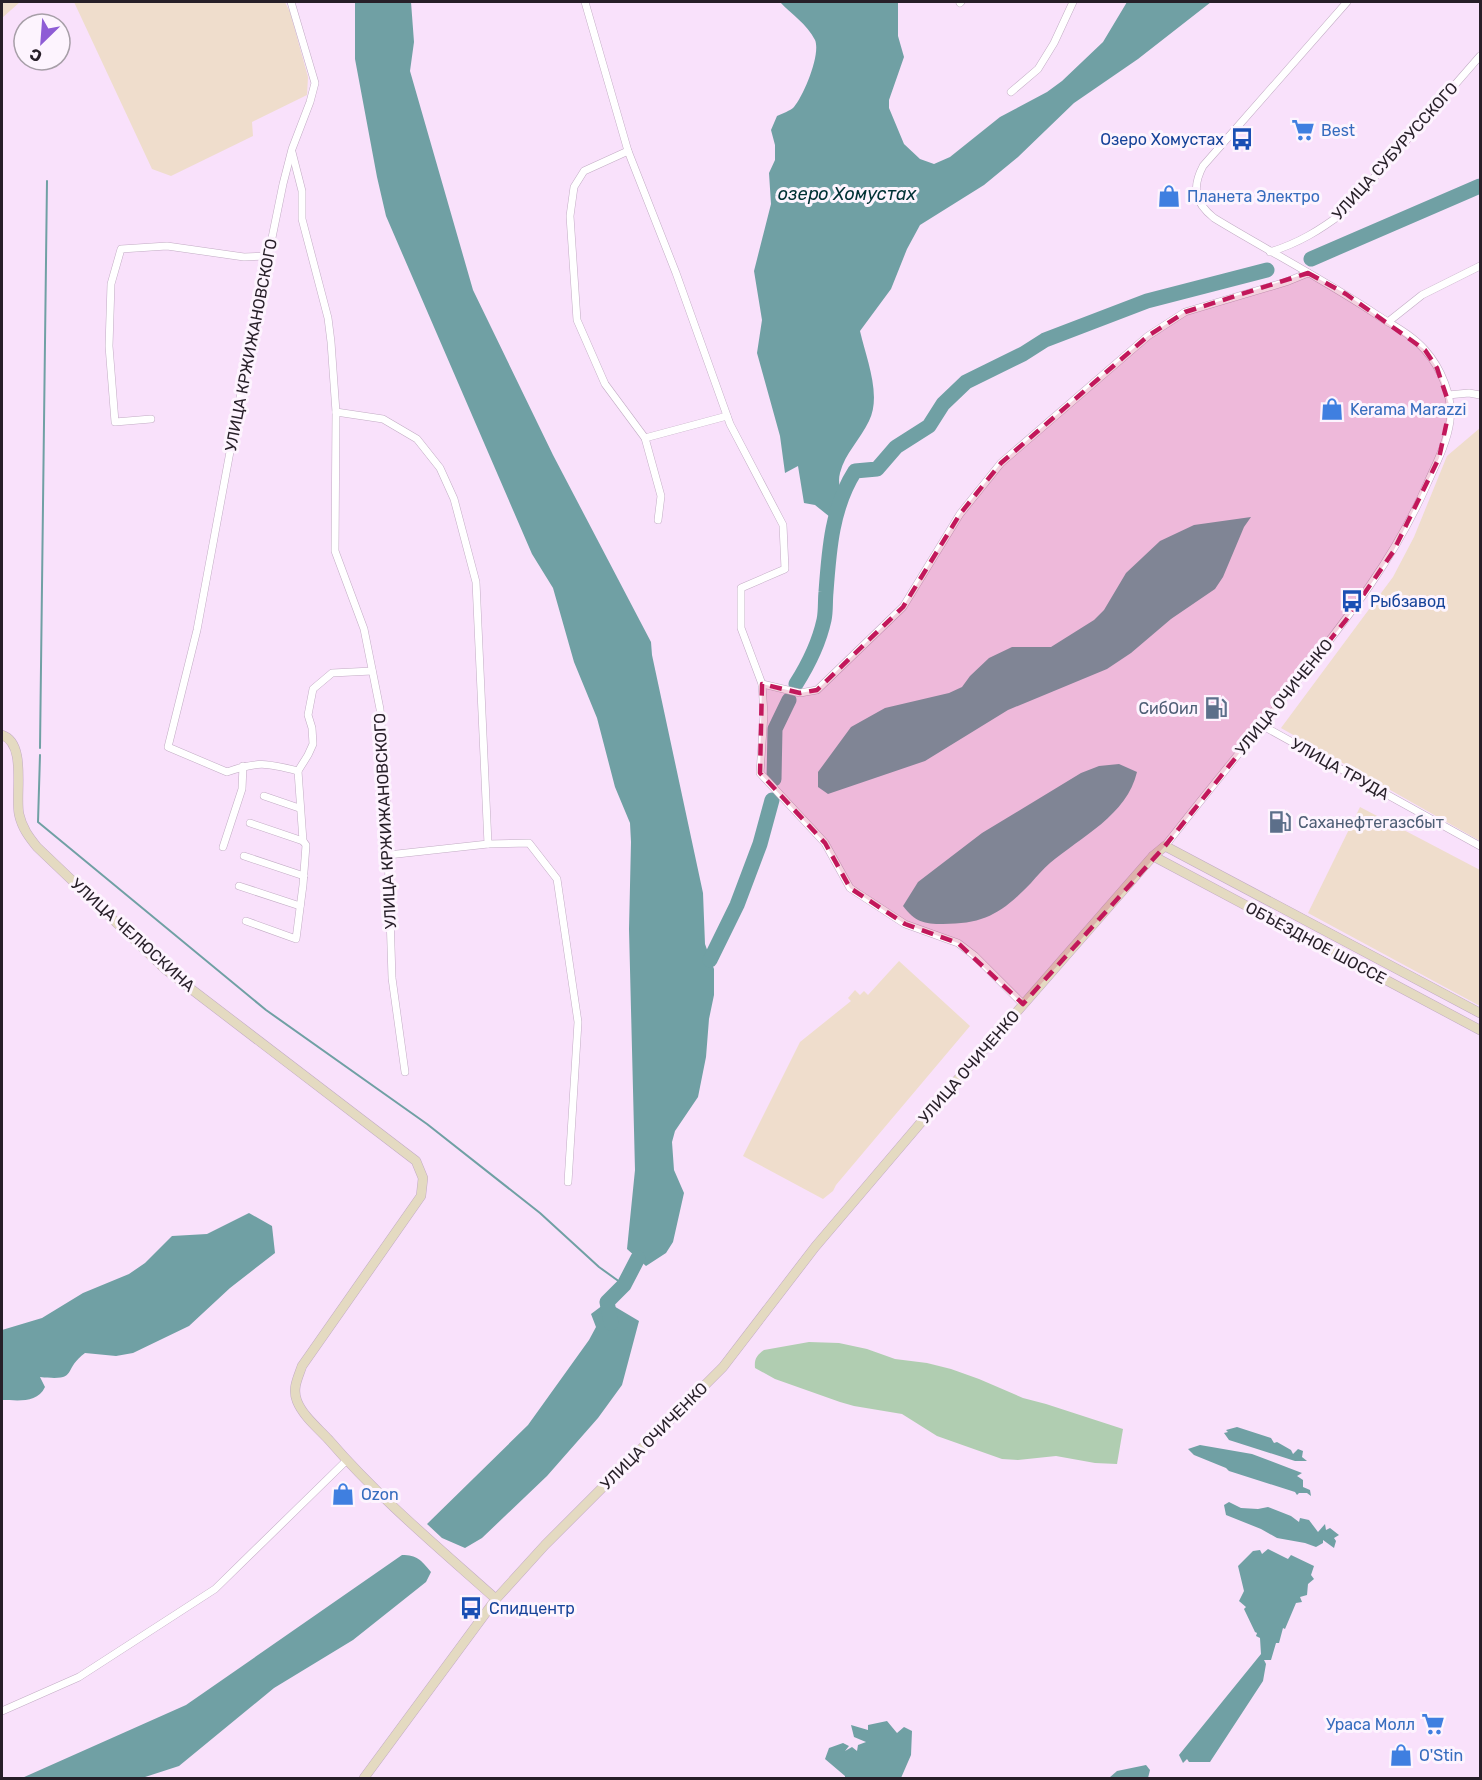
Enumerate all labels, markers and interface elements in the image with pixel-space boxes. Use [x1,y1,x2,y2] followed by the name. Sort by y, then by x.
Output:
[12,12,72,72] north arrow
[27,44,45,66] text: С
[1328,78,1462,224] street label: УЛИЦА СУБУРУССКОГО
[1290,117,1316,143] supermarket icon: Best
[1321,121,1355,140] place label: Best
[1229,126,1255,152] bus stop icon: Озеро Хомустах
[1100,130,1224,149] place label: Озеро Хомустах
[778,183,917,205] water label: озеро Хомустах
[1156,183,1182,209] shop icon: Планета Электро
[1187,187,1320,206] place label: Планета Электро
[221,237,281,453] street label: УЛИЦА КРЖИЖАНОВСКОГО
[1319,396,1345,422] shop icon: Kerama Marazzi
[1350,400,1466,419] place label: Kerama Marazzi
[1339,588,1365,614] bus stop icon: Рыбзавод
[1370,592,1446,611] place label: Рыбзавод
[1231,635,1337,759] street label: УЛИЦА ОЧИЧЕНКО
[1203,695,1229,721] fuel station icon: СибОил
[1138,699,1198,718] place label: СибОил
[370,712,400,930] street label: УЛИЦА КРЖИЖАНОВСКОГО
[1288,734,1393,804] street label: УЛИЦА ТРУДА
[1267,809,1293,835] fuel station icon: Саханефтегазсбыт
[1298,813,1444,832] place label: Саханефтегазсбыт
[67,874,199,996] street label: УЛИЦА ЧЕЛЮСКИНА
[1242,898,1390,988] street label: ОБЪЕЗДНОЕ ШОССЕ
[915,1007,1023,1127] street label: УЛИЦА ОЧИЧЕНКО
[596,1378,712,1494] street label: УЛИЦА ОЧИЧЕНКО
[330,1481,356,1507] shop icon: Ozon
[361,1485,399,1504] place label: Ozon
[458,1595,484,1621] bus stop icon: Спидцентр
[489,1599,575,1618] place label: Спидцентр
[1420,1711,1446,1737] supermarket icon: Ураса Молл
[1326,1715,1415,1734] place label: Ураса Молл
[1388,1742,1414,1768] shop icon: O'Stin
[1419,1746,1463,1765] place label: O'Stin

